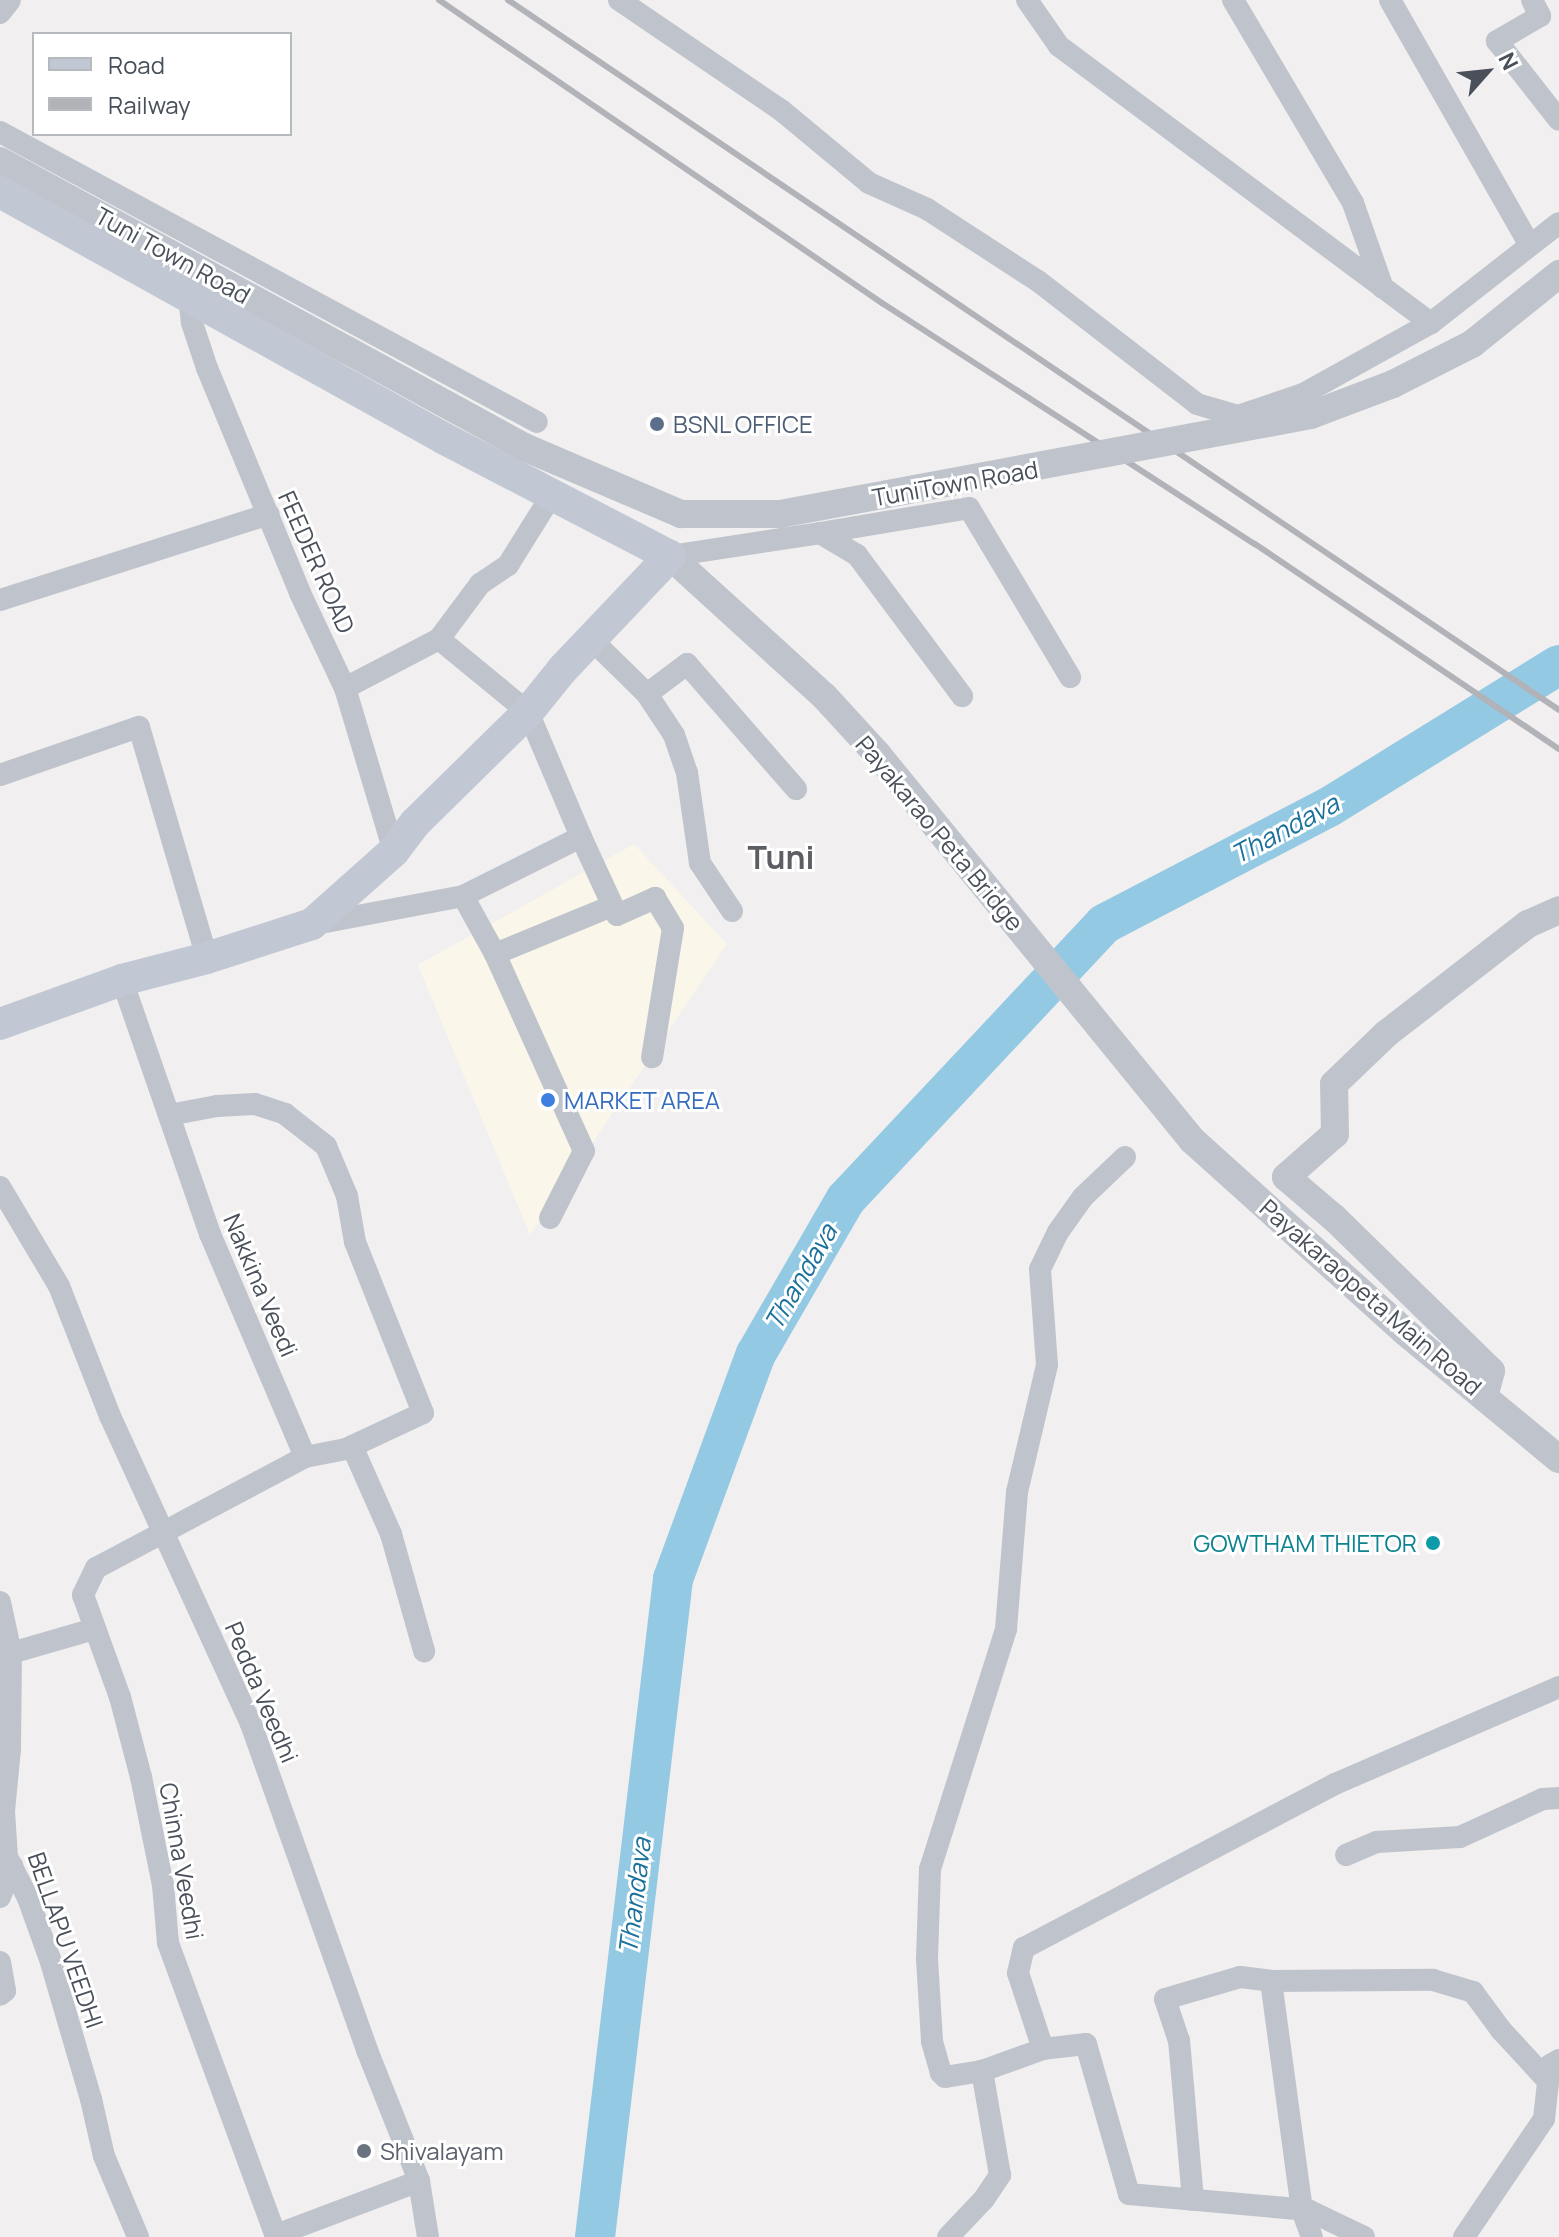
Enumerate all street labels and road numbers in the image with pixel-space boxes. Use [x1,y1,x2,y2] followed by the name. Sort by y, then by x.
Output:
[91,201,255,309] street label: Tuni Town Road
[870,454,1040,512] street label: TuniTown Road
[273,486,361,638] street label: FEEDER ROAD
[850,730,1030,936] street label: Payakarao Peta Bridge
[1254,1193,1488,1401] street label: Payakaraopeta Main Road
[218,1209,304,1361] street label: Nakkina Veedi
[219,1617,305,1767] street label: Pedda Veedhi
[154,1780,210,1942] street label: Chinna Veedhi
[22,1848,110,2032] street label: BELLAPU VEEDHI

